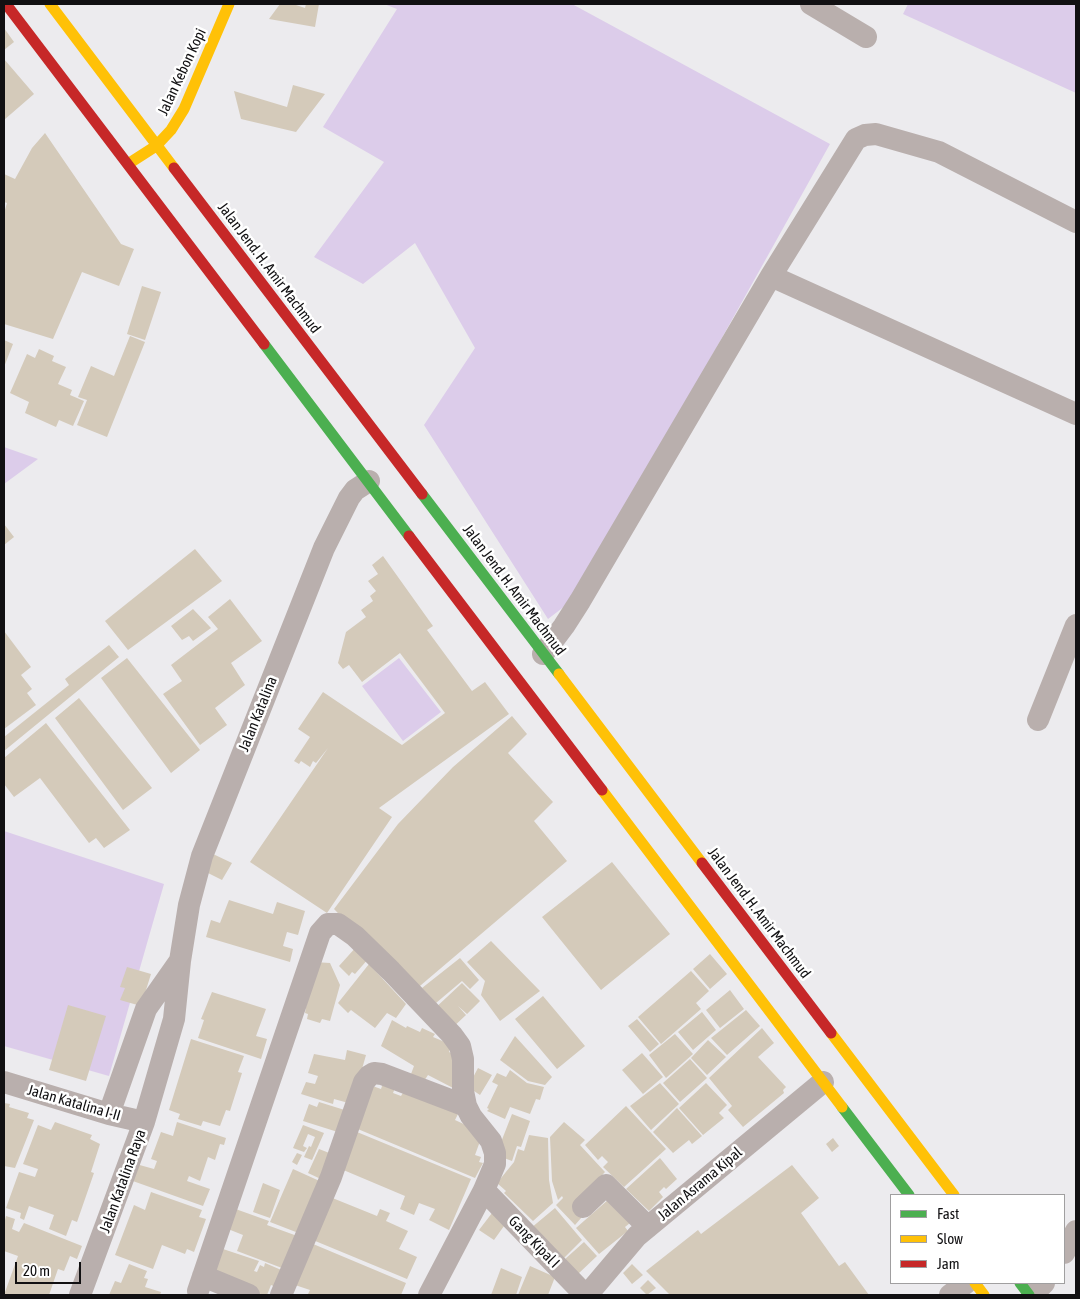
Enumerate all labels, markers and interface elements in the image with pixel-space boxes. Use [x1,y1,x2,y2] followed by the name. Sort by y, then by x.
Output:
[154,26,210,118] street label: Jalan Kebon Kopi
[214,199,324,337] street label: Jalan Jend. H. Amir Machmud
[459,521,569,659] street label: Jalan Jend. H. Amir Machmud
[235,674,281,754] street label: Jalan Katalina
[704,844,814,982] street label: Jalan Jend. H. Amir Machmud
[25,1081,123,1125] street label: Jalan Katalina I-II
[96,1127,150,1235] street label: Jalan Katalina Raya
[654,1144,746,1224] street label: Jalan Asrama Kipal
[890,1194,1065,1284] legend
[937,1205,959,1222] text: Fast
[505,1212,563,1272] street label: Gang Kipal I
[937,1230,963,1247] text: Slow
[18,1252,84,1284] scale bar
[937,1255,960,1272] text: Jam
[23,1262,50,1279] text: 20 m

